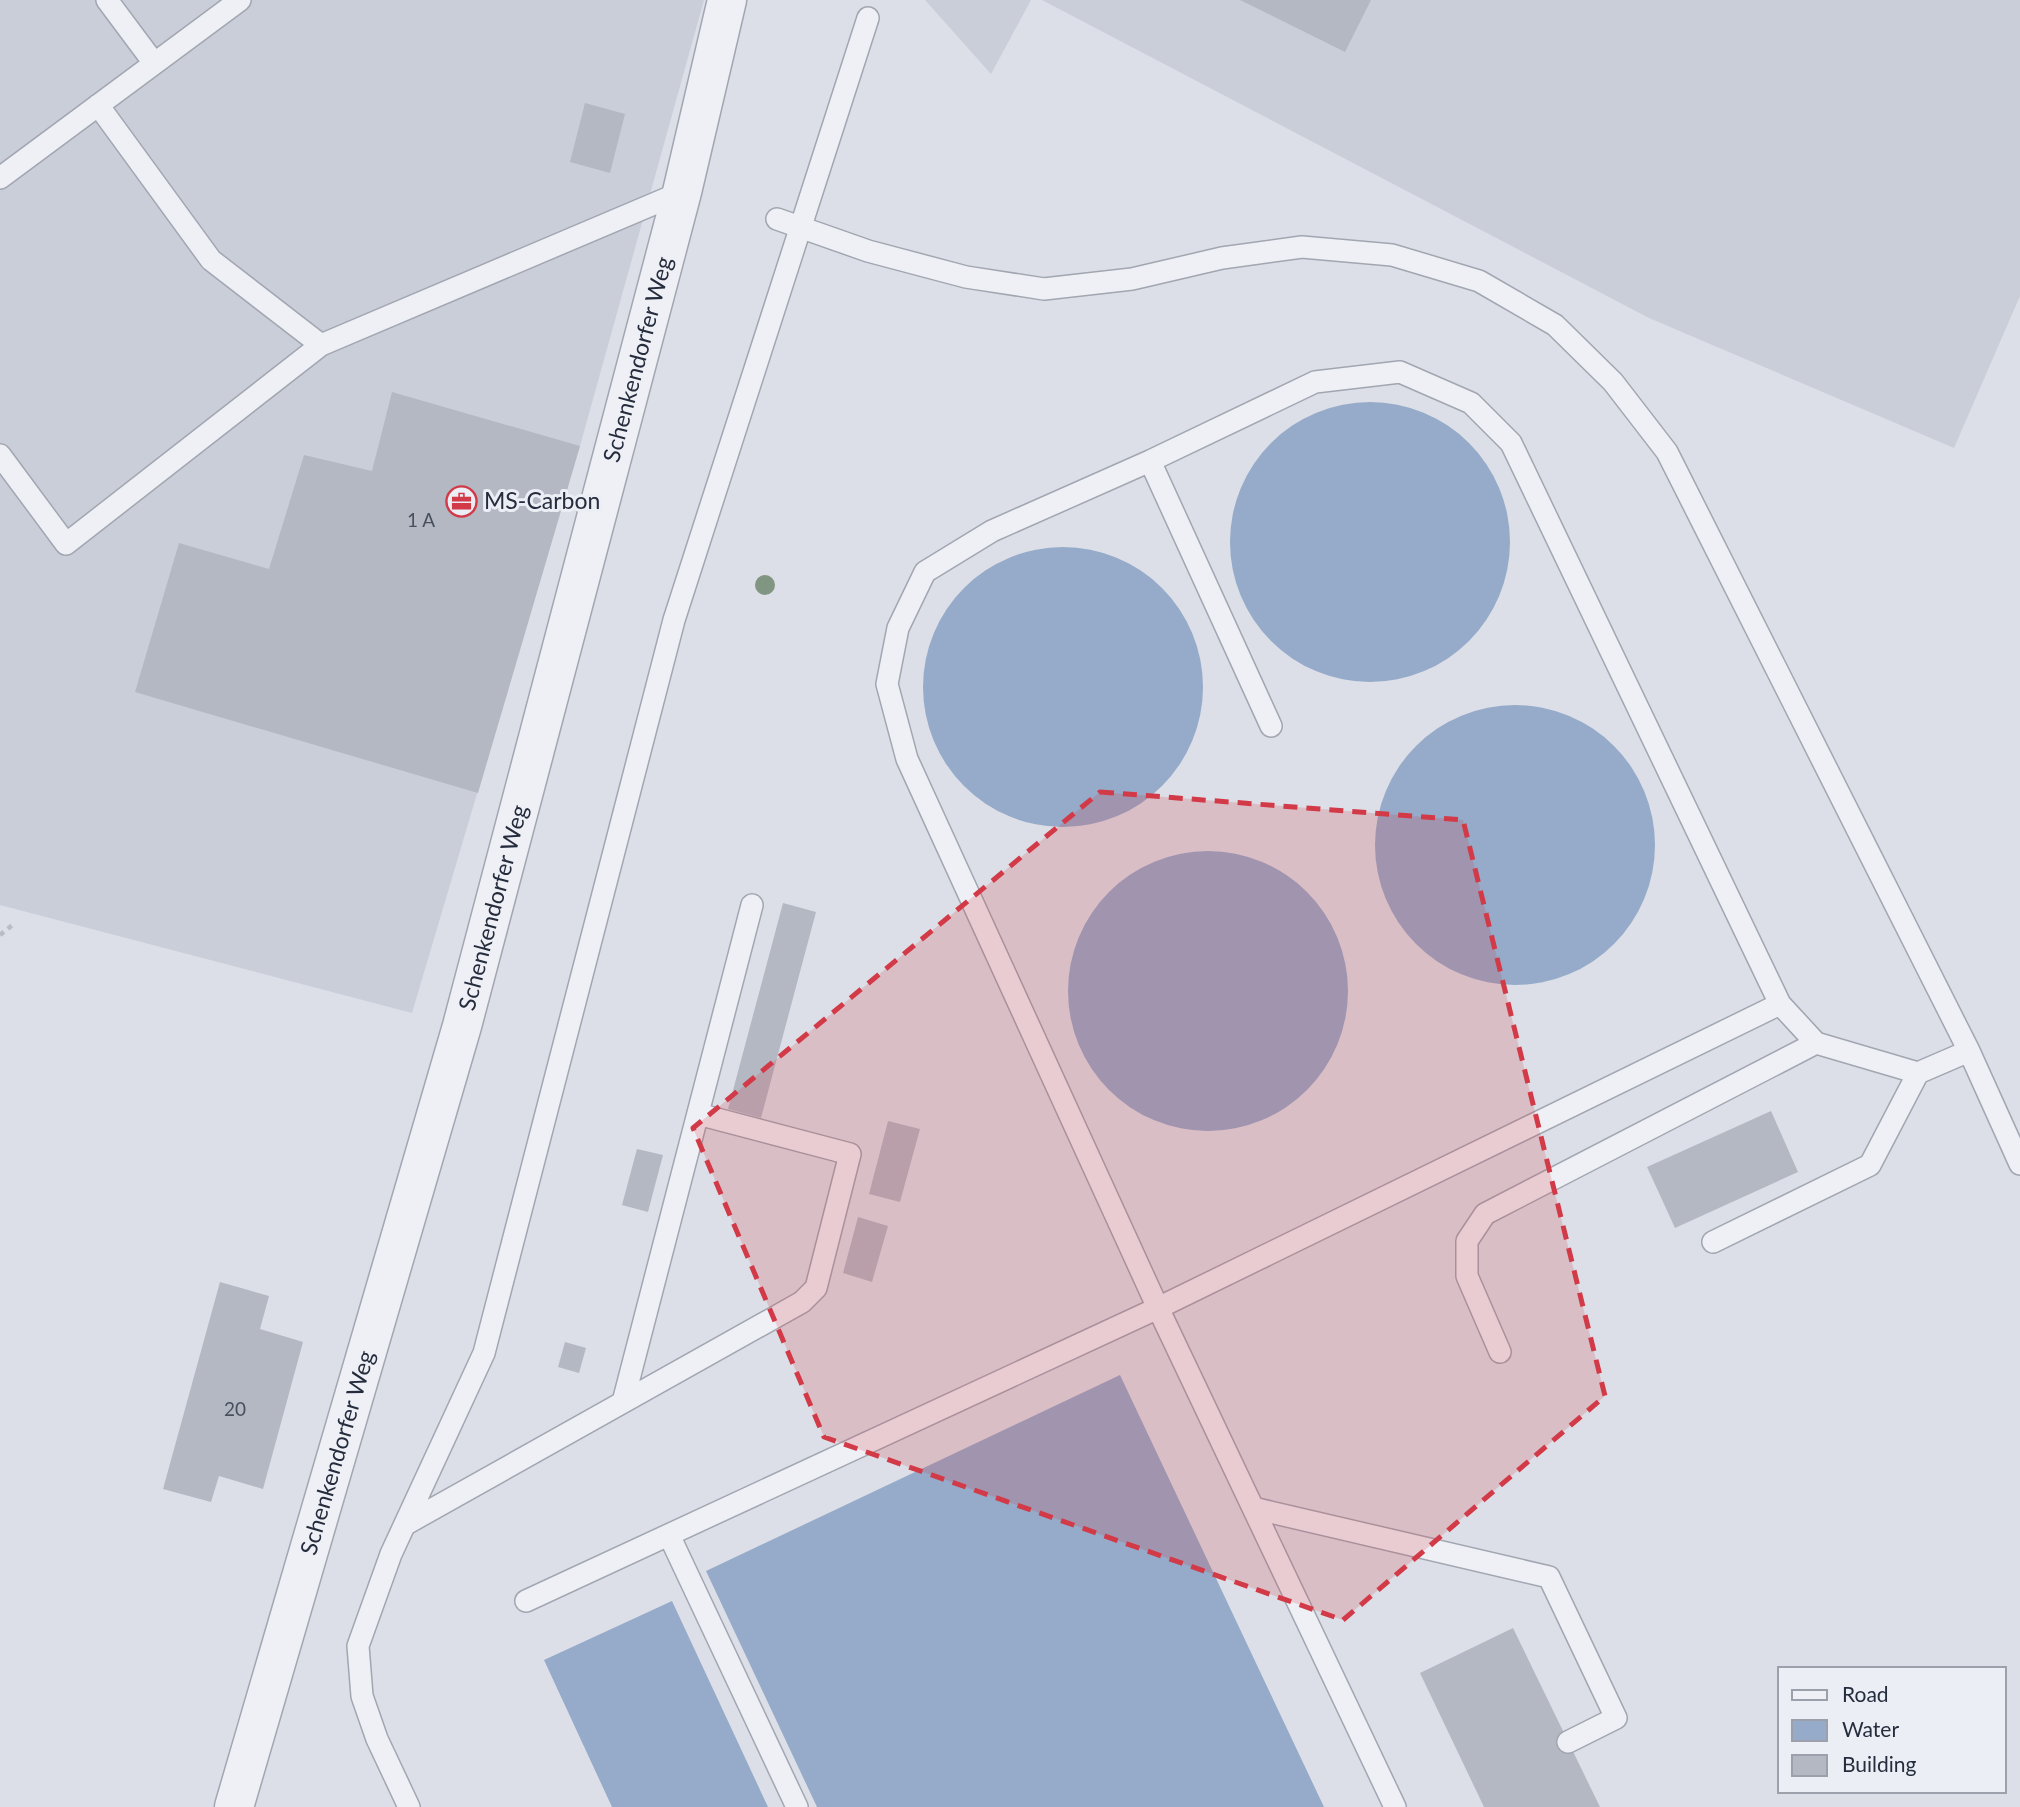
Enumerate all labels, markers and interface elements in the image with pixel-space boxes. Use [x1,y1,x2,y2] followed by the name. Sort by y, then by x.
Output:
[596,253,677,465] street label: Schenkendorfer Weg
[444,484,478,518] office icon: MS-Carbon
[484,486,600,514] place label: MS-Carbon
[407,508,435,531] house number: 1 A
[452,802,533,1013] street label: Schenkendorfer Weg
[293,1347,380,1558] street label: Schenkendorfer Weg
[224,1397,246,1420] house number: 20
[1778,1667,2006,1793] legend
[1842,1681,1889,1706] text: Road
[1842,1716,1899,1741] text: Water
[1842,1751,1917,1776] text: Building

